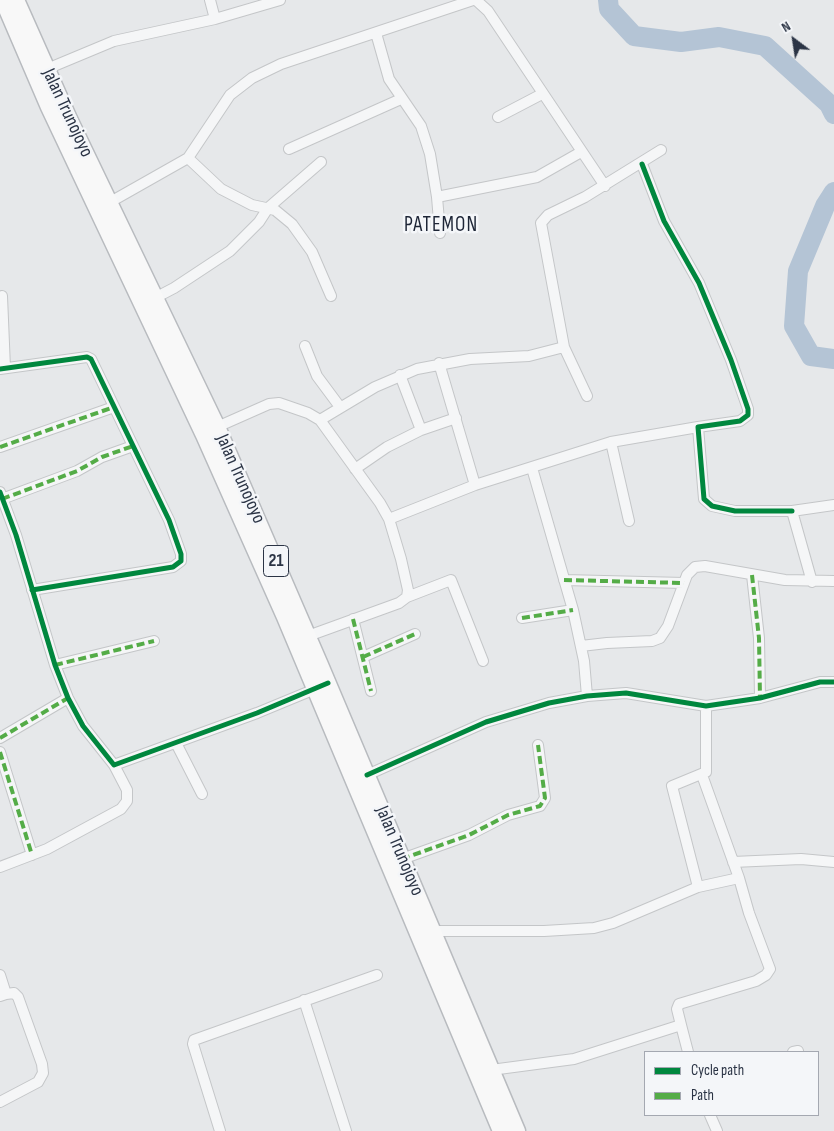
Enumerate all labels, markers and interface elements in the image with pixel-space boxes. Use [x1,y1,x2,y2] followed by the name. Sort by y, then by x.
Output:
[769,15,819,65] north arrow
[778,18,794,36] text: N
[37,65,97,161] street label: Jalan Trunojoyo
[403,213,479,239] district label: PATEMON
[210,431,270,527] street label: Jalan Trunojoyo
[264,546,288,576] road number: 21
[370,803,428,899] street label: Jalan Trunojoyo
[644,1051,819,1116] legend
[691,1061,744,1080] text: Cycle path
[691,1086,714,1105] text: Path

